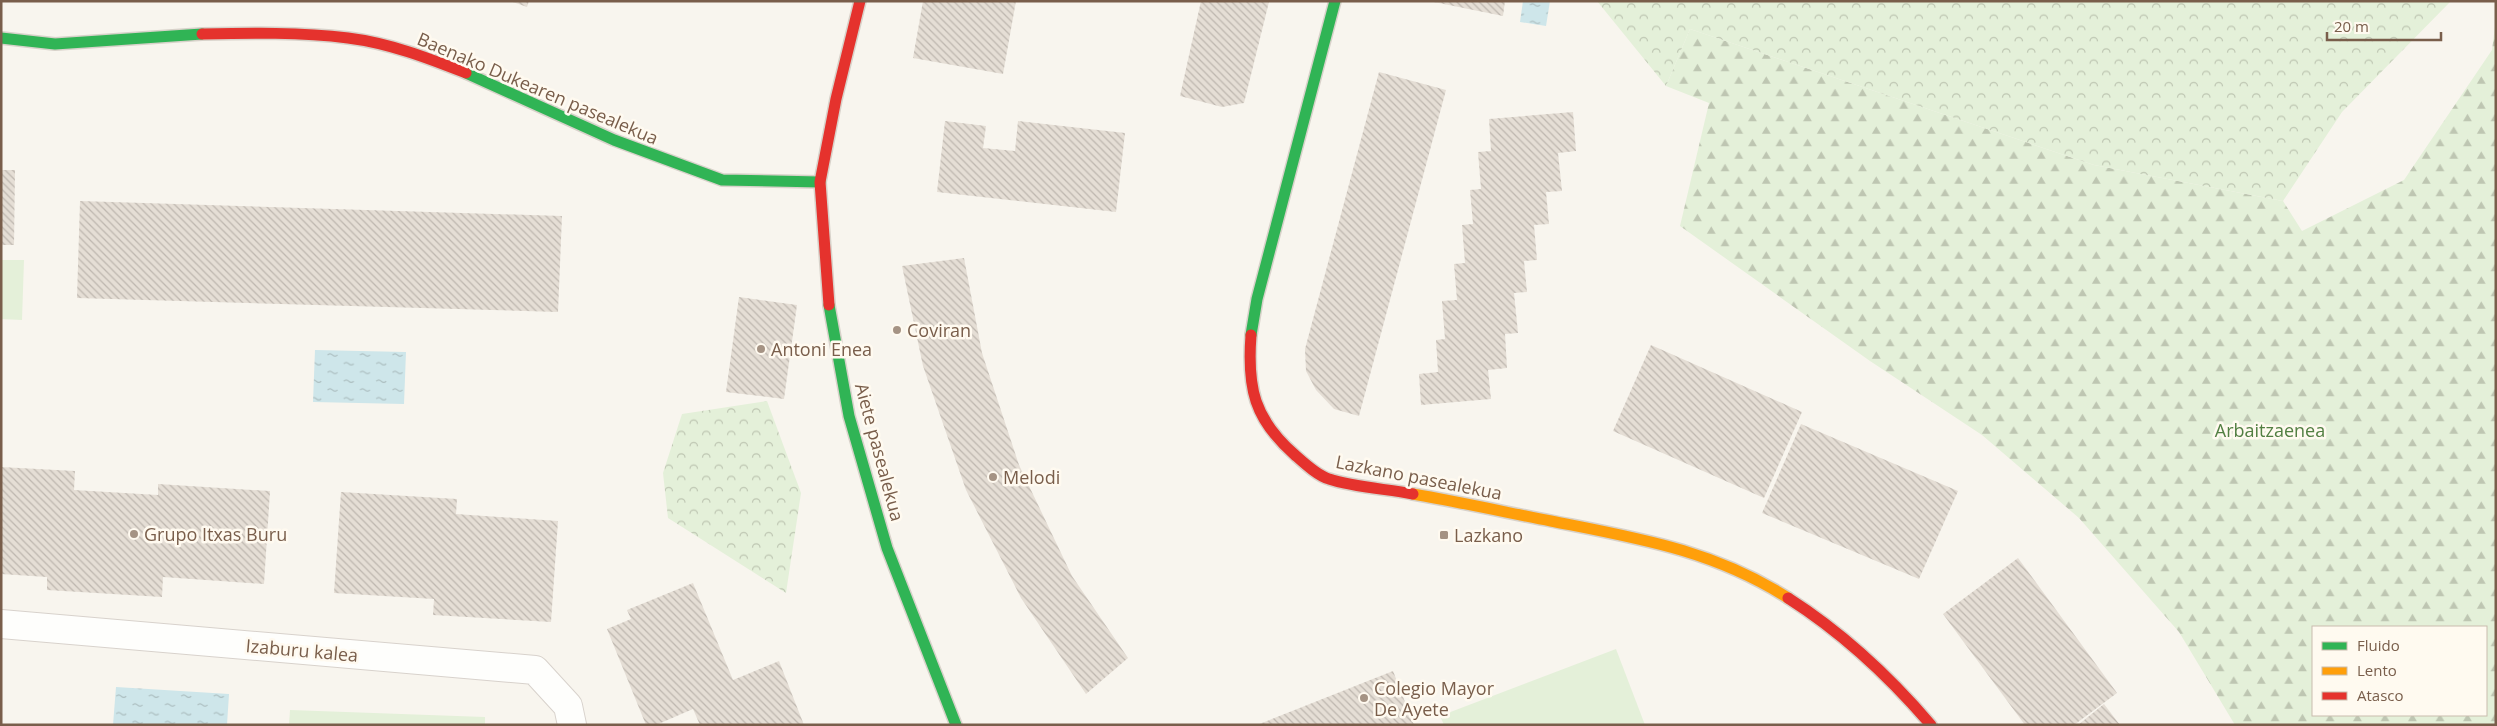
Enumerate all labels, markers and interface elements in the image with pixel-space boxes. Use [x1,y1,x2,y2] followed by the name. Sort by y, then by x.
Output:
[2327,10,2441,42] scale bar
[2334,16,2369,36] text: 20 m
[414,26,662,150] street label: Baenako Dukearen pasealekua
[907,318,971,342] place label: Coviran
[891,324,903,336] marker: Coviran
[771,337,872,361] place label: Antoni Enea
[755,343,767,355] marker: Antoni Enea
[850,380,910,524] street label: Aiete pasealekua
[2215,418,2325,442] park label: Arbaitzaenea
[1334,449,1504,505] street label: Lazkano pasealekua
[1003,465,1060,489] place label: Melodi
[987,471,999,483] marker: Melodi
[144,522,287,546] place label: Grupo Itxas Buru
[1454,523,1523,547] place label: Lazkano
[128,528,140,540] marker: Grupo Itxas Buru
[1438,529,1450,541] marker: Lazkano
[2312,626,2487,716] legend
[245,633,359,667] street label: Izaburu kalea
[2357,635,2400,655] text: Fluido
[2357,660,2397,680] text: Lento
[1374,676,1495,721] place label: Colegio Mayor De Ayete
[2357,685,2404,705] text: Atasco
[1358,692,1370,704] marker: Colegio Mayor De Ayete

